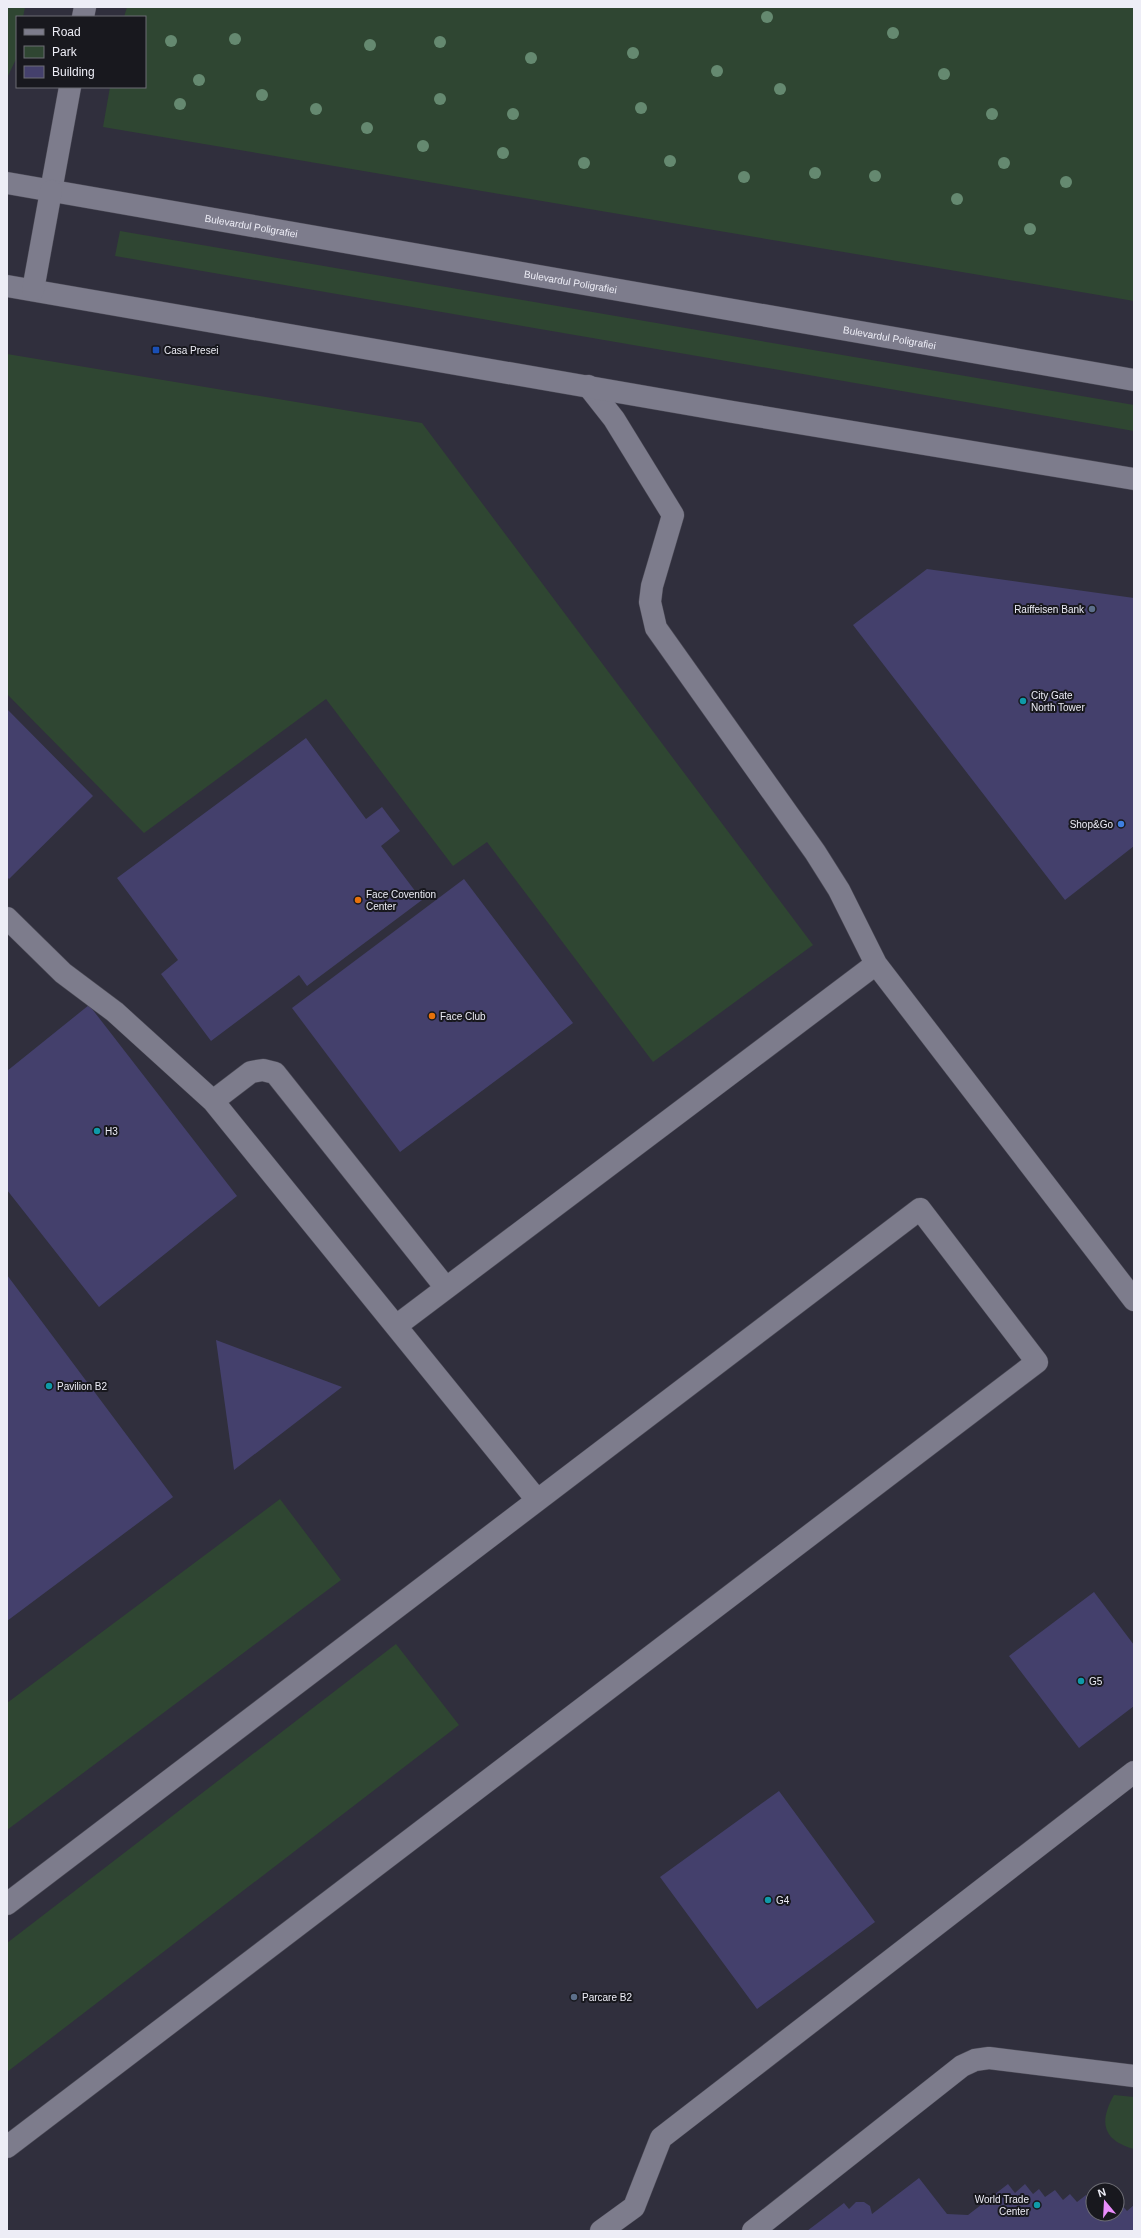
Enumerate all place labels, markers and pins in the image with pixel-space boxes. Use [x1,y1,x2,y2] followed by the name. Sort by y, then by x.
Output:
[151,345,161,355] marker: Casa Presei
[164,345,218,356] place label: Casa Presei
[1014,604,1085,615] place label: Raiffeisen Bank
[1087,604,1097,614] marker: Raiffeisen Bank
[1031,690,1085,713] place label: City Gate North Tower
[1018,696,1028,706] marker: City Gate North Tower
[1070,819,1113,830] place label: Shop&Go
[1116,819,1126,829] marker: Shop&Go
[366,889,436,912] place label: Face Covention Center
[353,895,363,905] marker: Face Covention Center
[427,1011,437,1021] marker: Face Club
[440,1011,486,1022] place label: Face Club
[92,1126,102,1136] marker: H3
[105,1126,118,1137] place label: H3
[44,1381,54,1391] marker: Pavilion B2
[57,1381,107,1392] place label: Pavilion B2
[1076,1676,1086,1686] marker: G5
[1089,1676,1103,1687] place label: G5
[763,1895,773,1905] marker: G4
[776,1895,790,1906] place label: G4
[569,1992,579,2002] marker: Parcare B2
[582,1992,632,2003] place label: Parcare B2
[975,2194,1030,2217] place label: World Trade Center
[1032,2200,1042,2210] marker: World Trade Center

